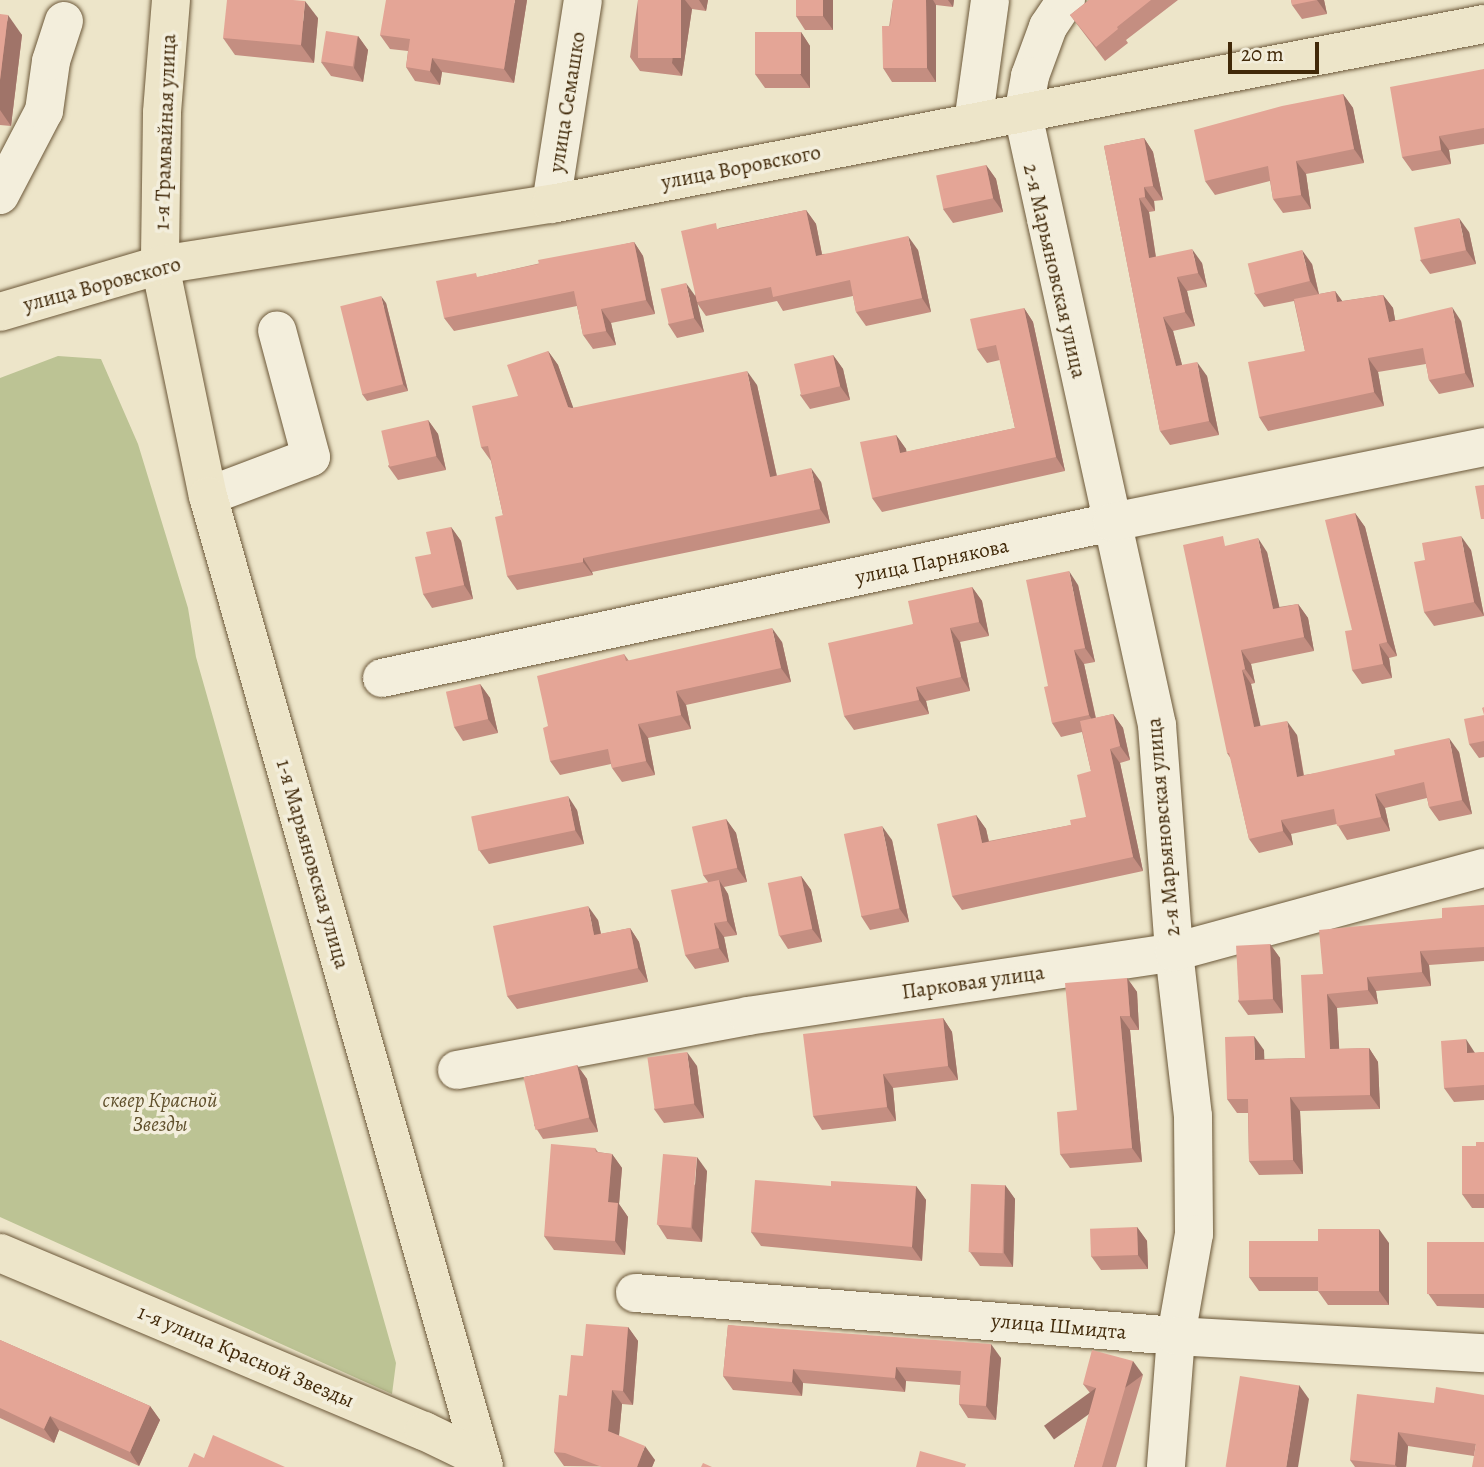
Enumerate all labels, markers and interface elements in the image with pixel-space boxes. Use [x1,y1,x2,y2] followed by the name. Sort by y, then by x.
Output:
[1232,28,1323,72] scale bar
[543,30,591,174] street label: улица Семашко
[149,33,181,231] street label: 1-я Трамвайная улица
[1241,40,1284,68] text: 20 m
[659,139,823,195] street label: улица Воровского
[1018,161,1092,381] street label: 2-я Марьяновская улица
[21,251,183,317] street label: улица Воровского
[853,532,1011,590] street label: улица Парнякова
[1141,717,1185,937] street label: 2-я Марьяновская улица
[271,756,355,972] street label: 1-я Марьяновская улица
[900,960,1046,1004] street label: Парковая улица
[103,1087,217,1137] park label: сквер Красной Звезды
[134,1299,358,1413] street label: 1-я улица Красной Звезды
[990,1308,1128,1344] street label: улица Шмидта

